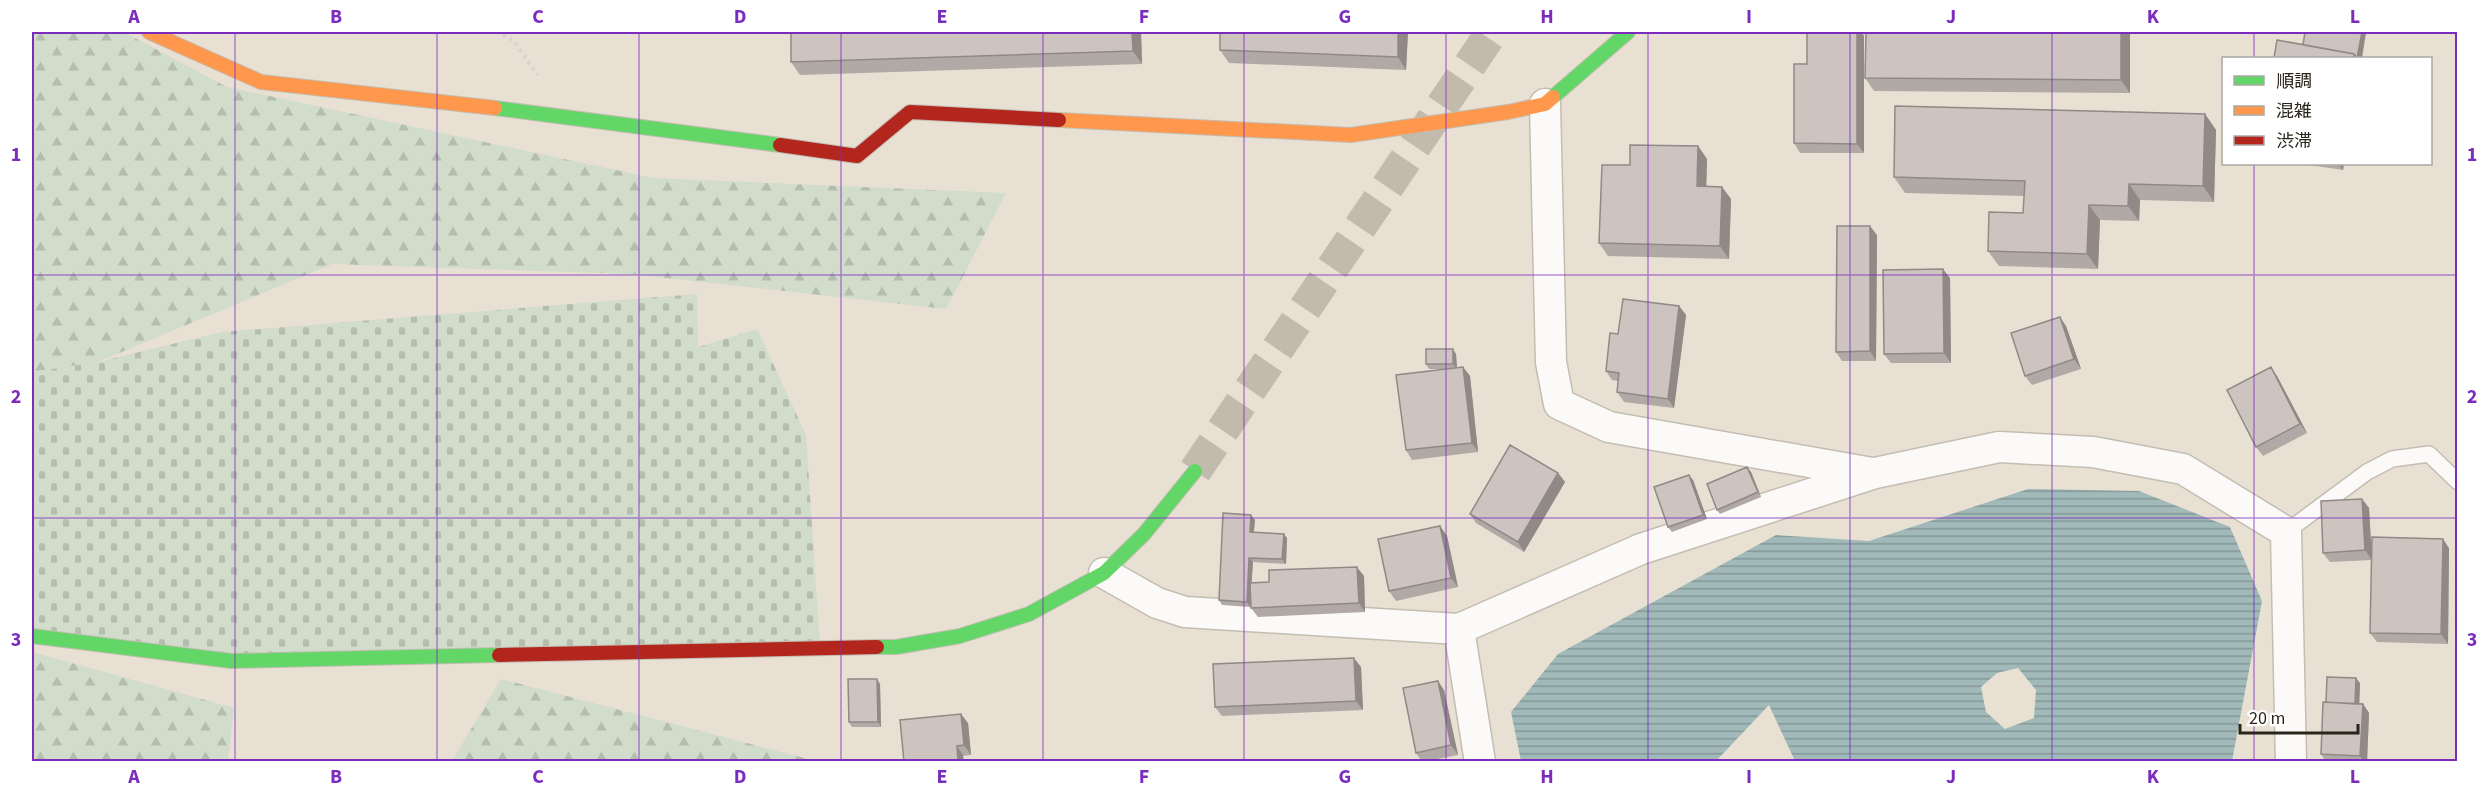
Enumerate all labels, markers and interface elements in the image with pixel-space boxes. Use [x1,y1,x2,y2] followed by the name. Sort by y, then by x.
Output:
[127,3,140,31] text: A
[330,3,342,31] text: B
[532,3,544,31] text: C
[734,3,746,31] text: D
[937,3,947,31] text: E
[1139,3,1149,31] text: F
[1339,3,1351,31] text: G
[1540,3,1554,31] text: H
[1746,3,1752,31] text: I
[1946,3,1956,31] text: J
[2147,3,2160,31] text: K
[2350,3,2360,31] text: L
[2222,57,2432,165] legend
[2276,69,2312,94] text: 順調
[2276,99,2312,124] text: 混雑
[2276,129,2312,154] text: 渋滞
[11,141,21,169] text: 1
[2467,141,2477,169] text: 1
[11,383,21,411] text: 2
[2467,383,2477,411] text: 2
[11,626,21,654] text: 3
[2467,626,2477,654] text: 3
[2240,697,2358,735] scale bar
[2249,706,2285,731] text: 20 m
[127,763,140,791] text: A
[330,763,342,791] text: B
[532,763,544,791] text: C
[734,763,746,791] text: D
[937,763,947,791] text: E
[1139,763,1149,791] text: F
[1339,763,1351,791] text: G
[1540,763,1554,791] text: H
[1746,763,1752,791] text: I
[1946,763,1956,791] text: J
[2147,763,2160,791] text: K
[2350,763,2360,791] text: L

